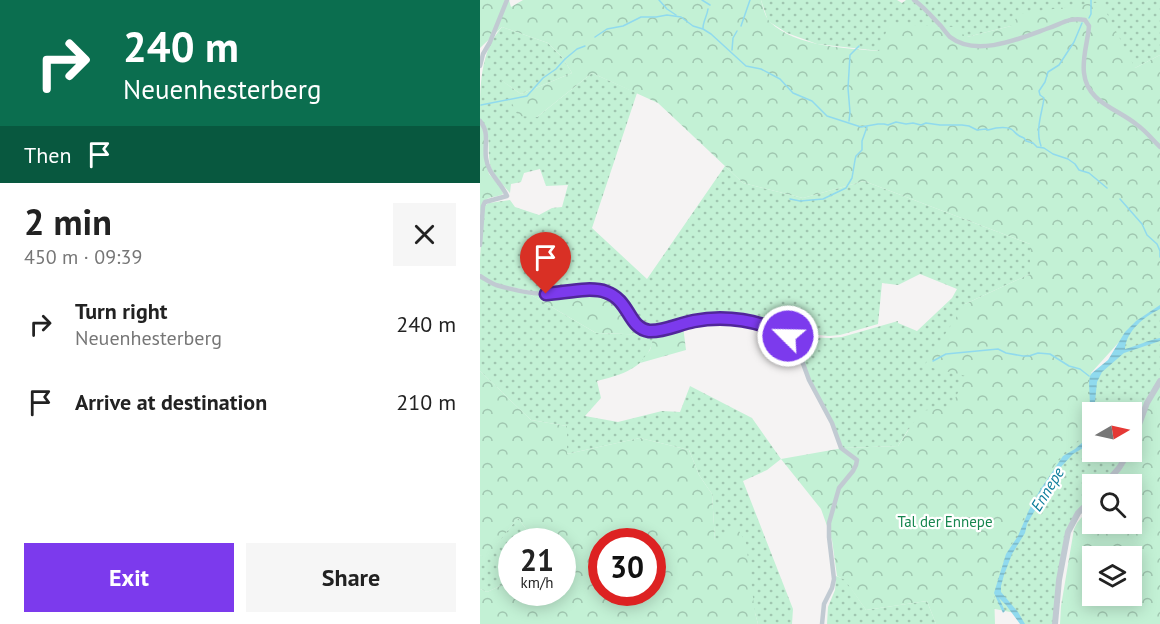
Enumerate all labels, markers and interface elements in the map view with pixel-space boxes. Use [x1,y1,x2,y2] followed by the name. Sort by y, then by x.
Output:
[123,19,239,74] text: 240 m
[24,24,102,102] icon: right
[123,72,322,106] text: Neuenhesterberg
[83,138,116,171] icon: arrive
[24,141,71,169] text: Then
[24,198,112,245] text: 2 min
[393,203,456,266] button: close
[520,232,571,294] pin
[529,241,562,274] icon: arrive
[24,244,142,270] text: 450 m · 09:39
[75,297,167,325] text: Turn right
[756,304,820,368] position arrow
[24,308,57,341] icon: right
[396,310,456,338] text: 240 m
[75,325,222,351] text: Neuenhesterberg
[24,386,57,419] icon: arrive
[75,388,267,416] text: Arrive at destination
[396,388,456,416] text: 210 m
[1082,402,1142,462] north arrow
[1082,402,1142,606] map controls
[1026,463,1068,515] water label: Ennepe
[1082,474,1142,534] button: search
[897,512,993,531] park label: Tal der Ennepe
[588,528,666,606] speed limit sign: 30
[520,540,554,579] text: 21
[24,543,234,612] button: Exit
[246,543,456,612] button: Share
[1082,546,1142,606] button: layers
[521,573,553,592] text: km/h

